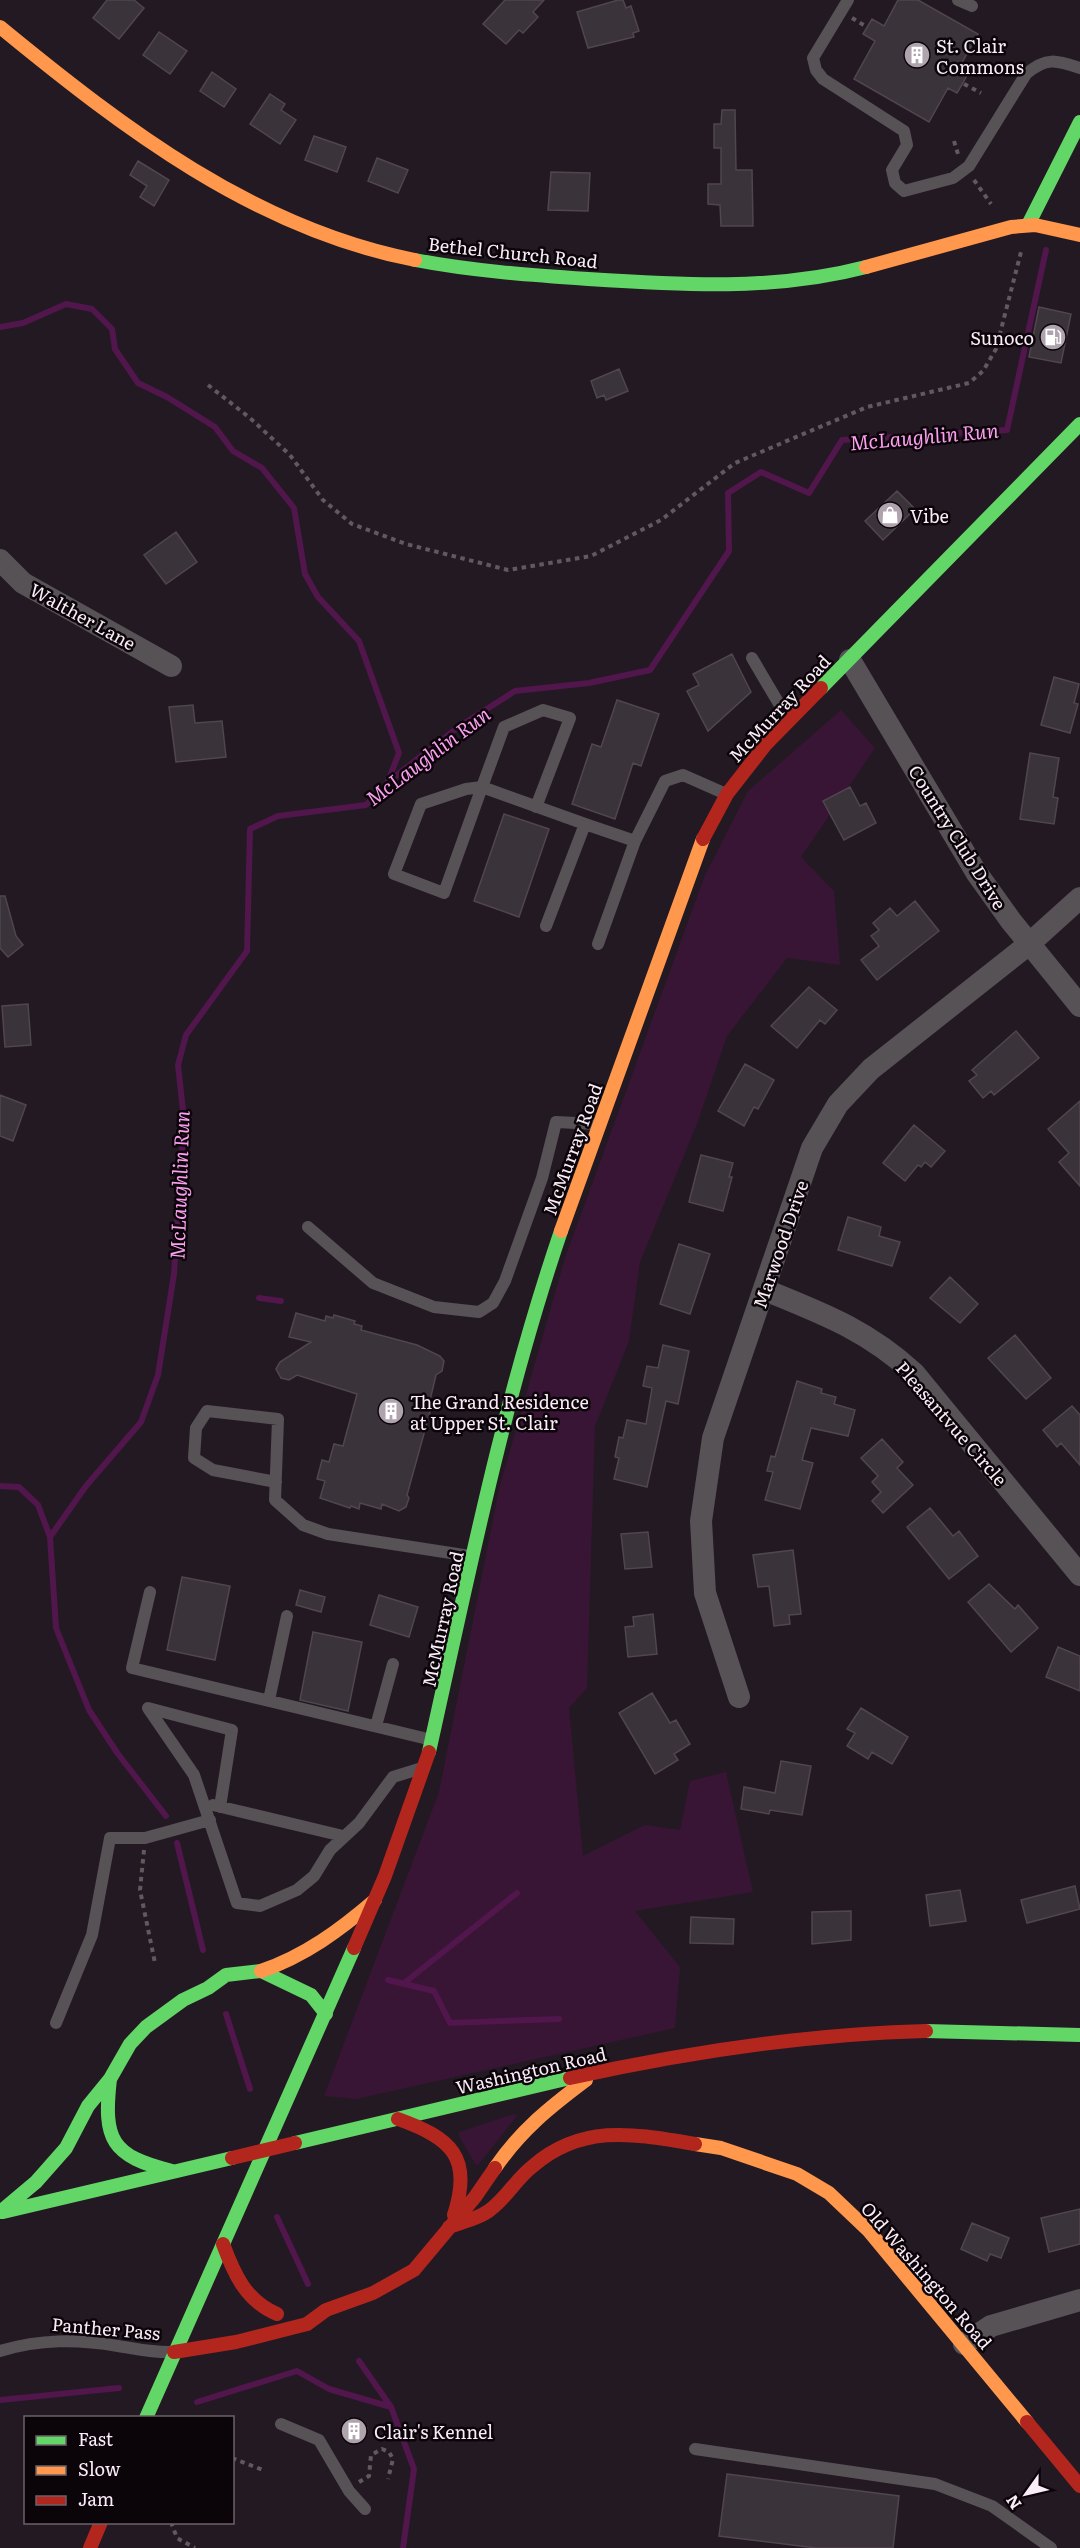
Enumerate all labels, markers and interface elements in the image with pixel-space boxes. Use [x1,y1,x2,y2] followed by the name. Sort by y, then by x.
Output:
[936,32,1024,80] place label: St. Clair Commons
[902,40,932,70] building icon: St. Clair Commons
[427,230,599,274] street label: Bethel Church Road
[1038,322,1068,352] fuel station icon: Sunoco
[970,324,1034,351] place label: Sunoco
[848,414,1000,456] water label: McLaughlin Run
[875,500,905,530] shop icon: Vibe
[910,502,949,529] place label: Vibe
[25,576,141,656] street label: Walther Lane
[722,648,836,768] street label: McMurray Road
[358,698,496,812] water label: McLaughlin Run
[903,759,1013,915] street label: Country Club Drive
[536,1079,608,1219] street label: McMurray Road
[160,1110,196,1260] water label: McLaughlin Run
[745,1176,815,1312] street label: Marwood Drive
[890,1355,1014,1491] street label: Pleasantvue Circle
[410,1388,589,1436] place label: The Grand Residence at Upper St. Clair
[376,1396,406,1426] building icon: The Grand Residence at Upper St. Clair
[414,1548,470,1690] street label: McMurray Road
[453,2040,609,2100] street label: Washington Road
[855,2195,999,2355] street label: Old Washington Road
[51,2310,161,2346] street label: Panther Pass
[24,2416,234,2524] legend
[339,2416,369,2446] building icon: Clair's Kennel
[374,2418,493,2445] place label: Clair's Kennel
[78,2425,114,2452] text: Fast
[78,2455,121,2482] text: Slow
[996,2464,1056,2524] north arrow
[78,2485,114,2512] text: Jam
[999,2491,1026,2515] text: N

